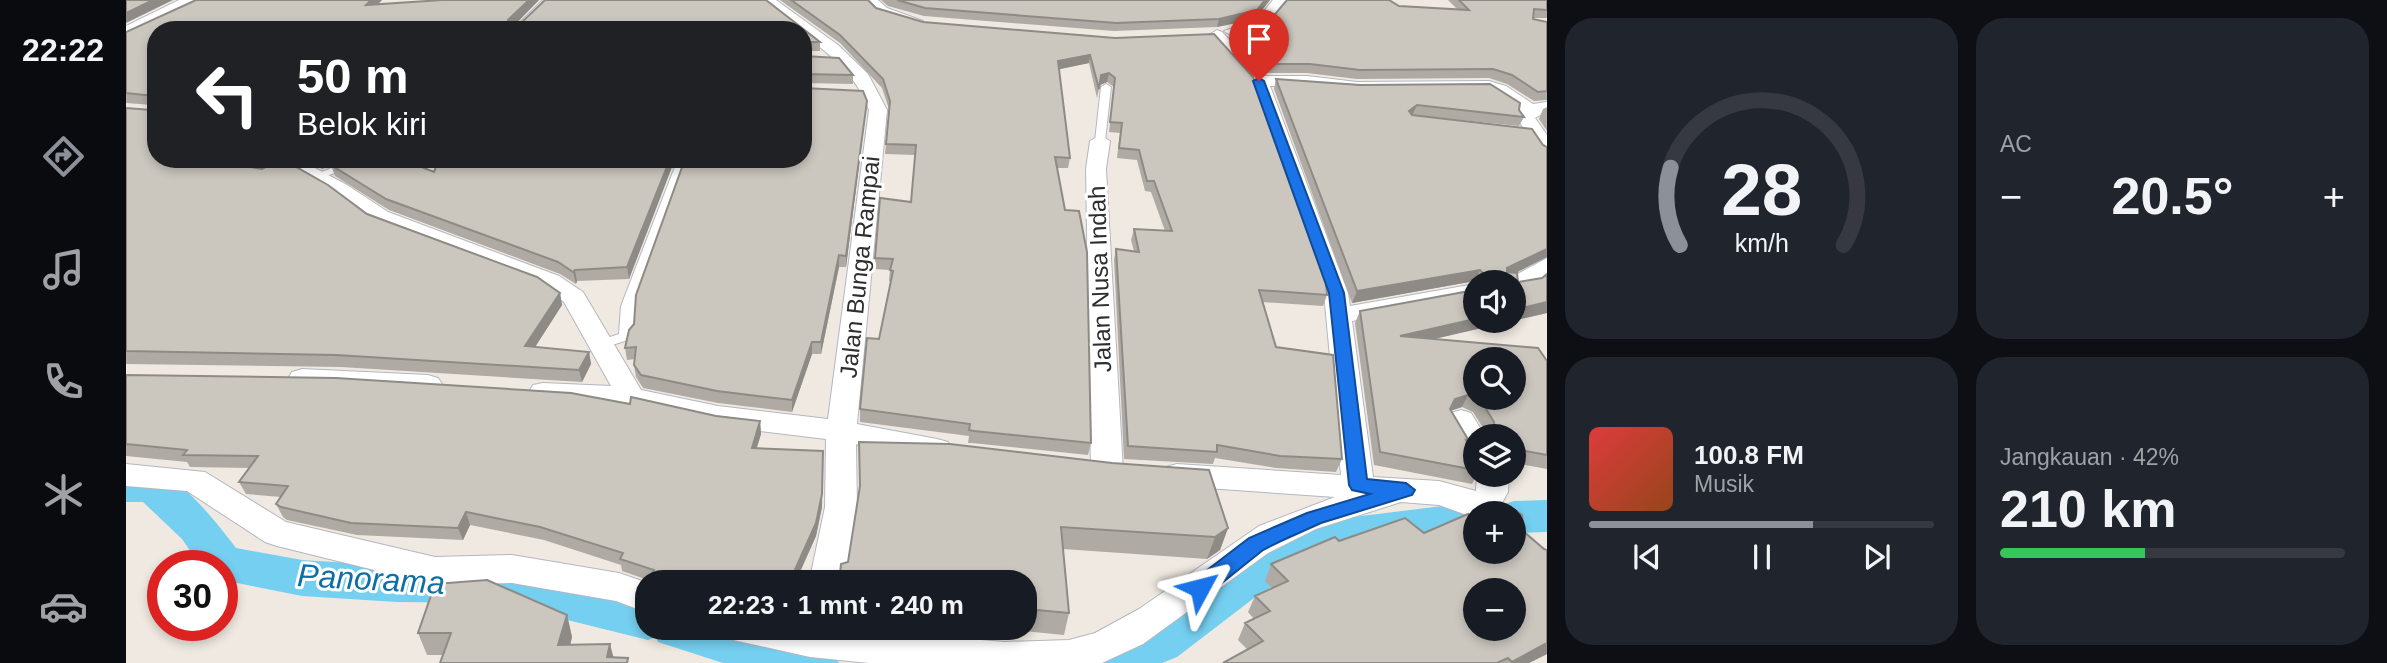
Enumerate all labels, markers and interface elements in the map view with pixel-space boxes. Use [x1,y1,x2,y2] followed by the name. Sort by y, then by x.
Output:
[1229,9,1289,81] pin
[1240,20,1278,58] icon: arrive
[22,32,104,68] text: 22:22
[182,49,273,140] icon: left
[297,49,409,103] text: 50 m
[297,106,427,142] text: Belok kiri
[2000,131,2032,157] text: AC
[39,132,88,181] icon: directions
[1721,149,1802,230] text: 28
[834,155,885,379] street label: Jalan Bunga Rampai
[2111,167,2234,225] text: 20.5°
[2000,176,2022,218] text: −
[2323,176,2345,218] text: +
[1083,185,1116,373] street label: Jalan Nusa Indah
[1734,228,1789,256] text: km/h
[39,245,88,294] icon: music
[1463,270,1526,641] map controls
[1463,270,1526,333] button: sound
[1463,347,1526,410] button: search
[39,357,88,406] icon: phone
[1463,424,1526,487] button: layers
[1694,440,1804,470] text: 100.8 FM
[2000,444,2179,470] text: Jangkauan · 42%
[39,470,88,519] icon: climate
[1694,471,1754,497] text: Musik
[2000,480,2176,538] text: 210 km
[1463,501,1526,564] button: +
[1628,538,1666,576] icon: previous
[1743,538,1781,576] icon: pause
[1858,538,1896,576] icon: next
[147,550,238,641] speed limit sign: 30
[1163,551,1237,625] position arrow
[296,557,446,601] water label: Panorama
[1463,578,1526,641] button: −
[39,582,88,631] icon: car
[708,590,964,620] text: 22:23 · 1 mnt · 240 m

